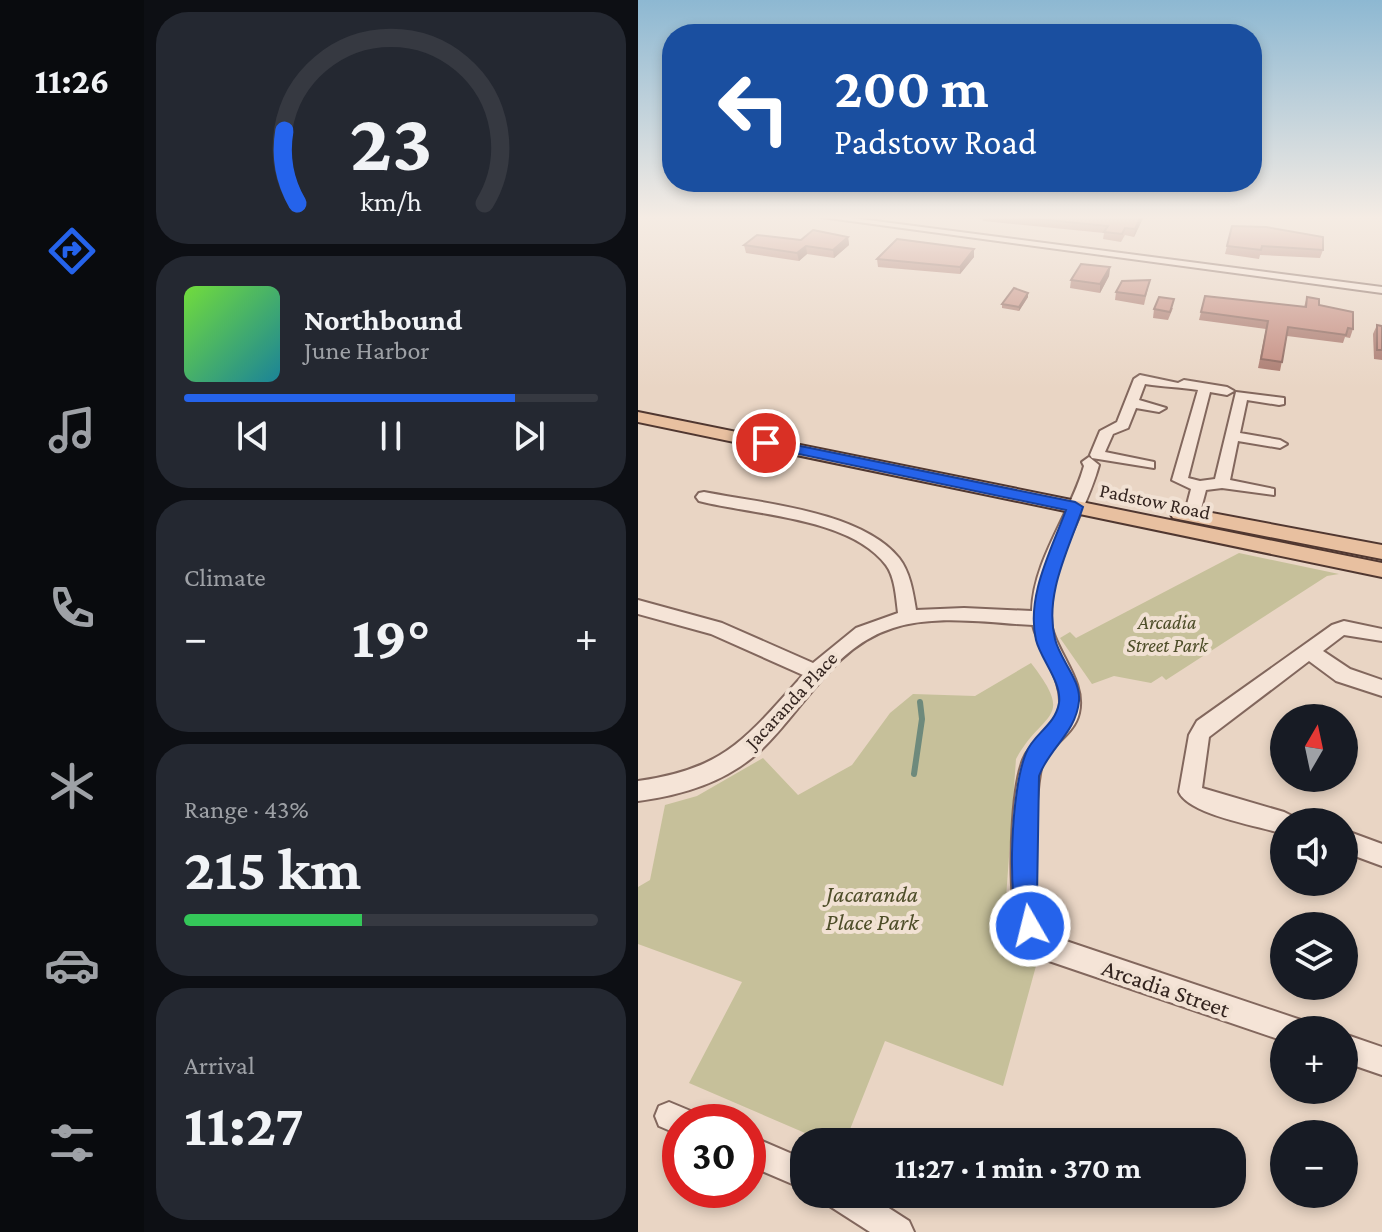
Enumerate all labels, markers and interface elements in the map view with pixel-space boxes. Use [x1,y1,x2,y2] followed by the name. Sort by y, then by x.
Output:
[702,56,806,160] icon: left
[834,57,989,119] text: 200 m
[35,61,109,101] text: 11:26
[349,95,433,188] text: 23
[834,122,1037,162] text: Padstow Road
[360,185,422,217] text: km/h
[44,223,100,279] icon: directions
[304,303,462,336] text: Northbound
[304,336,430,365] text: June Harbor
[44,402,100,458] icon: music
[732,409,800,477] pin
[231,414,275,458] icon: previous
[369,414,413,458] icon: pause
[507,414,551,458] icon: next
[744,421,788,465] icon: arrive
[1098,479,1213,524] street label: Padstow Road
[184,563,266,592] text: Climate
[44,580,100,636] icon: phone
[352,603,430,670] text: 19°
[1126,611,1209,656] park label: Arcadia Street Park
[184,613,207,661] text: −
[575,613,598,661] text: +
[739,647,842,755] street label: Jacaranda Place
[1270,704,1358,792] north arrow
[1270,704,1358,1208] map controls
[44,758,100,814] icon: climate
[184,795,309,824] text: Range · 43%
[1270,808,1358,896] button: sound
[184,835,361,902] text: 215 km
[822,880,920,935] park label: Jacaranda Place Park
[988,884,1072,968] position arrow
[1270,912,1358,1000] button: layers
[44,937,100,993] icon: car
[1098,954,1234,1023] street label: Arcadia Street
[1270,1016,1358,1104] button: +
[184,1051,255,1080] text: Arrival
[184,1091,304,1158] text: 11:27
[662,1104,766,1208] speed limit sign: 30
[44,1115,100,1171] icon: filters
[1270,1120,1358,1208] button: −
[895,1151,1141,1184] text: 11:27 · 1 min · 370 m

